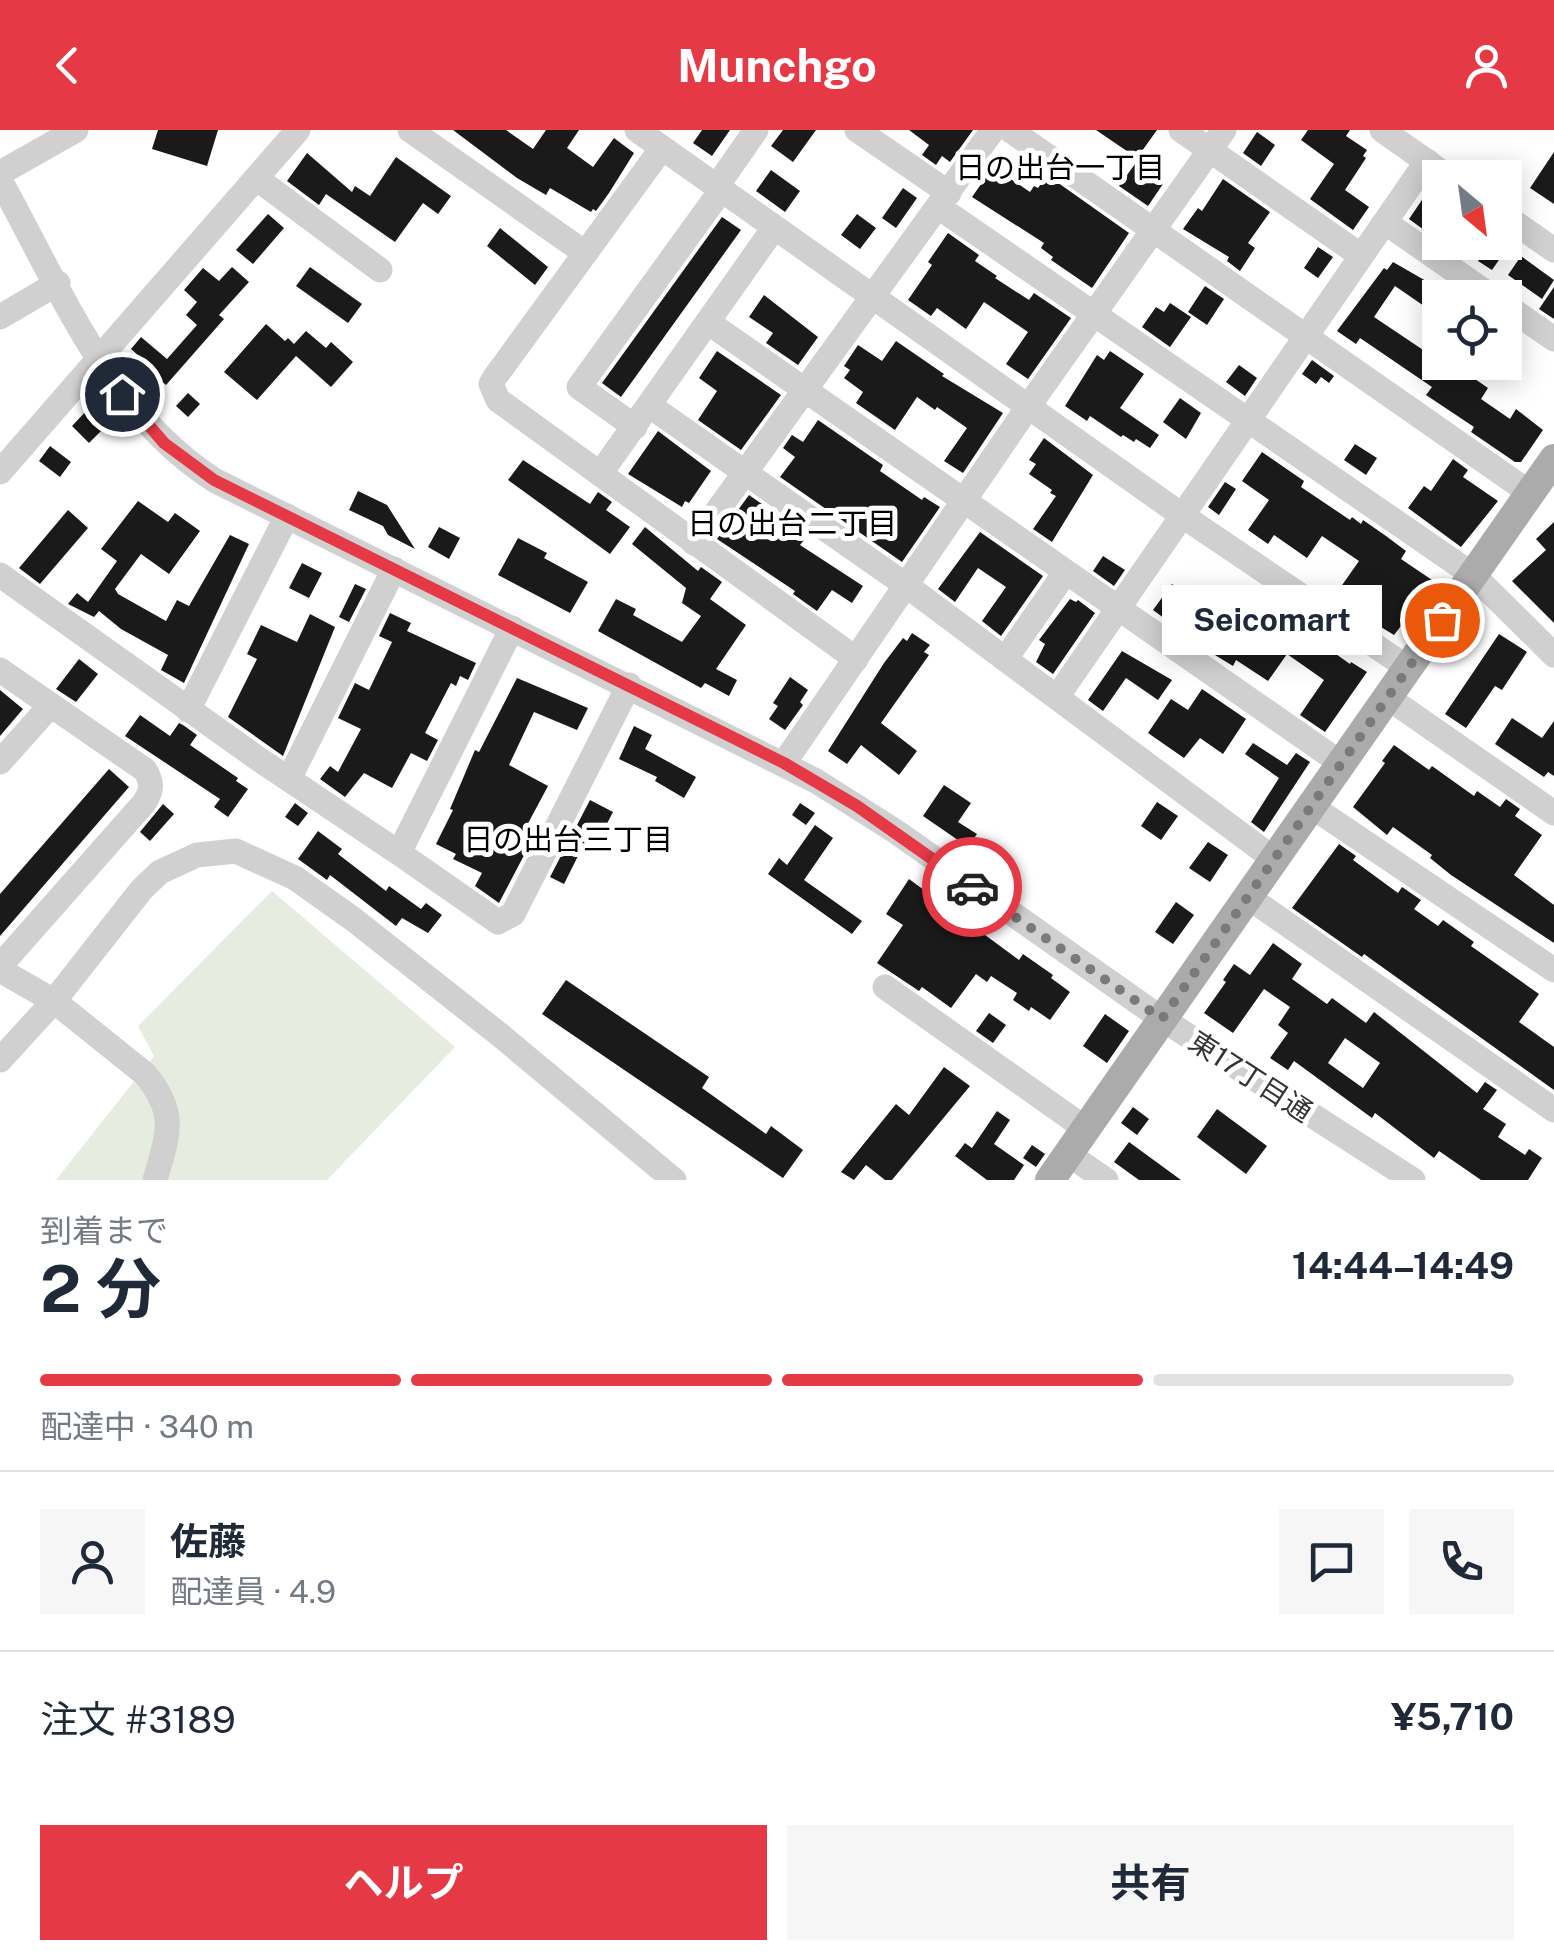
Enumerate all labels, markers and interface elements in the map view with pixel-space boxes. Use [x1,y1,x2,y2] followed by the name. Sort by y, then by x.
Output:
[40,38,95,93] icon: back
[1459,38,1514,93] icon: person
[677,39,877,92] text: Munchgo
[955,149,1165,185] district label: 日の出台一丁目
[1422,160,1522,260] north arrow
[1422,160,1522,380] map controls
[1422,280,1522,380] button: locate
[80,352,165,437] pin
[95,367,150,422] icon: home
[687,505,897,541] district label: 日の出台二丁目
[1400,578,1485,663] pin
[1162,585,1382,655] callout: Seicomart
[1415,593,1470,648] icon: bag
[1193,601,1351,638] text: Seicomart
[463,821,673,857] district label: 日の出台三丁目
[922,837,1022,937] courier
[945,860,1000,915] icon: car
[1183,1024,1319,1128] street label: 東17丁目通
[40,1212,168,1249] text: 到着まで
[1292,1243,1514,1288] text: 14:44–14:49
[40,1250,161,1327] text: 2 分
[40,1408,254,1445] text: 配達中 · 340 m
[40,1509,145,1614] button: person
[1279,1509,1384,1614] button: chat
[1409,1509,1514,1614] button: phone
[170,1519,246,1564] text: 佐藤
[170,1573,336,1610] text: 配達員 · 4.9
[1391,1694,1514,1739] text: ¥5,710
[40,1697,236,1742] text: 注文 #3189
[40,1825,767,1940] button: ヘルプ
[787,1825,1514,1940] button: 共有

